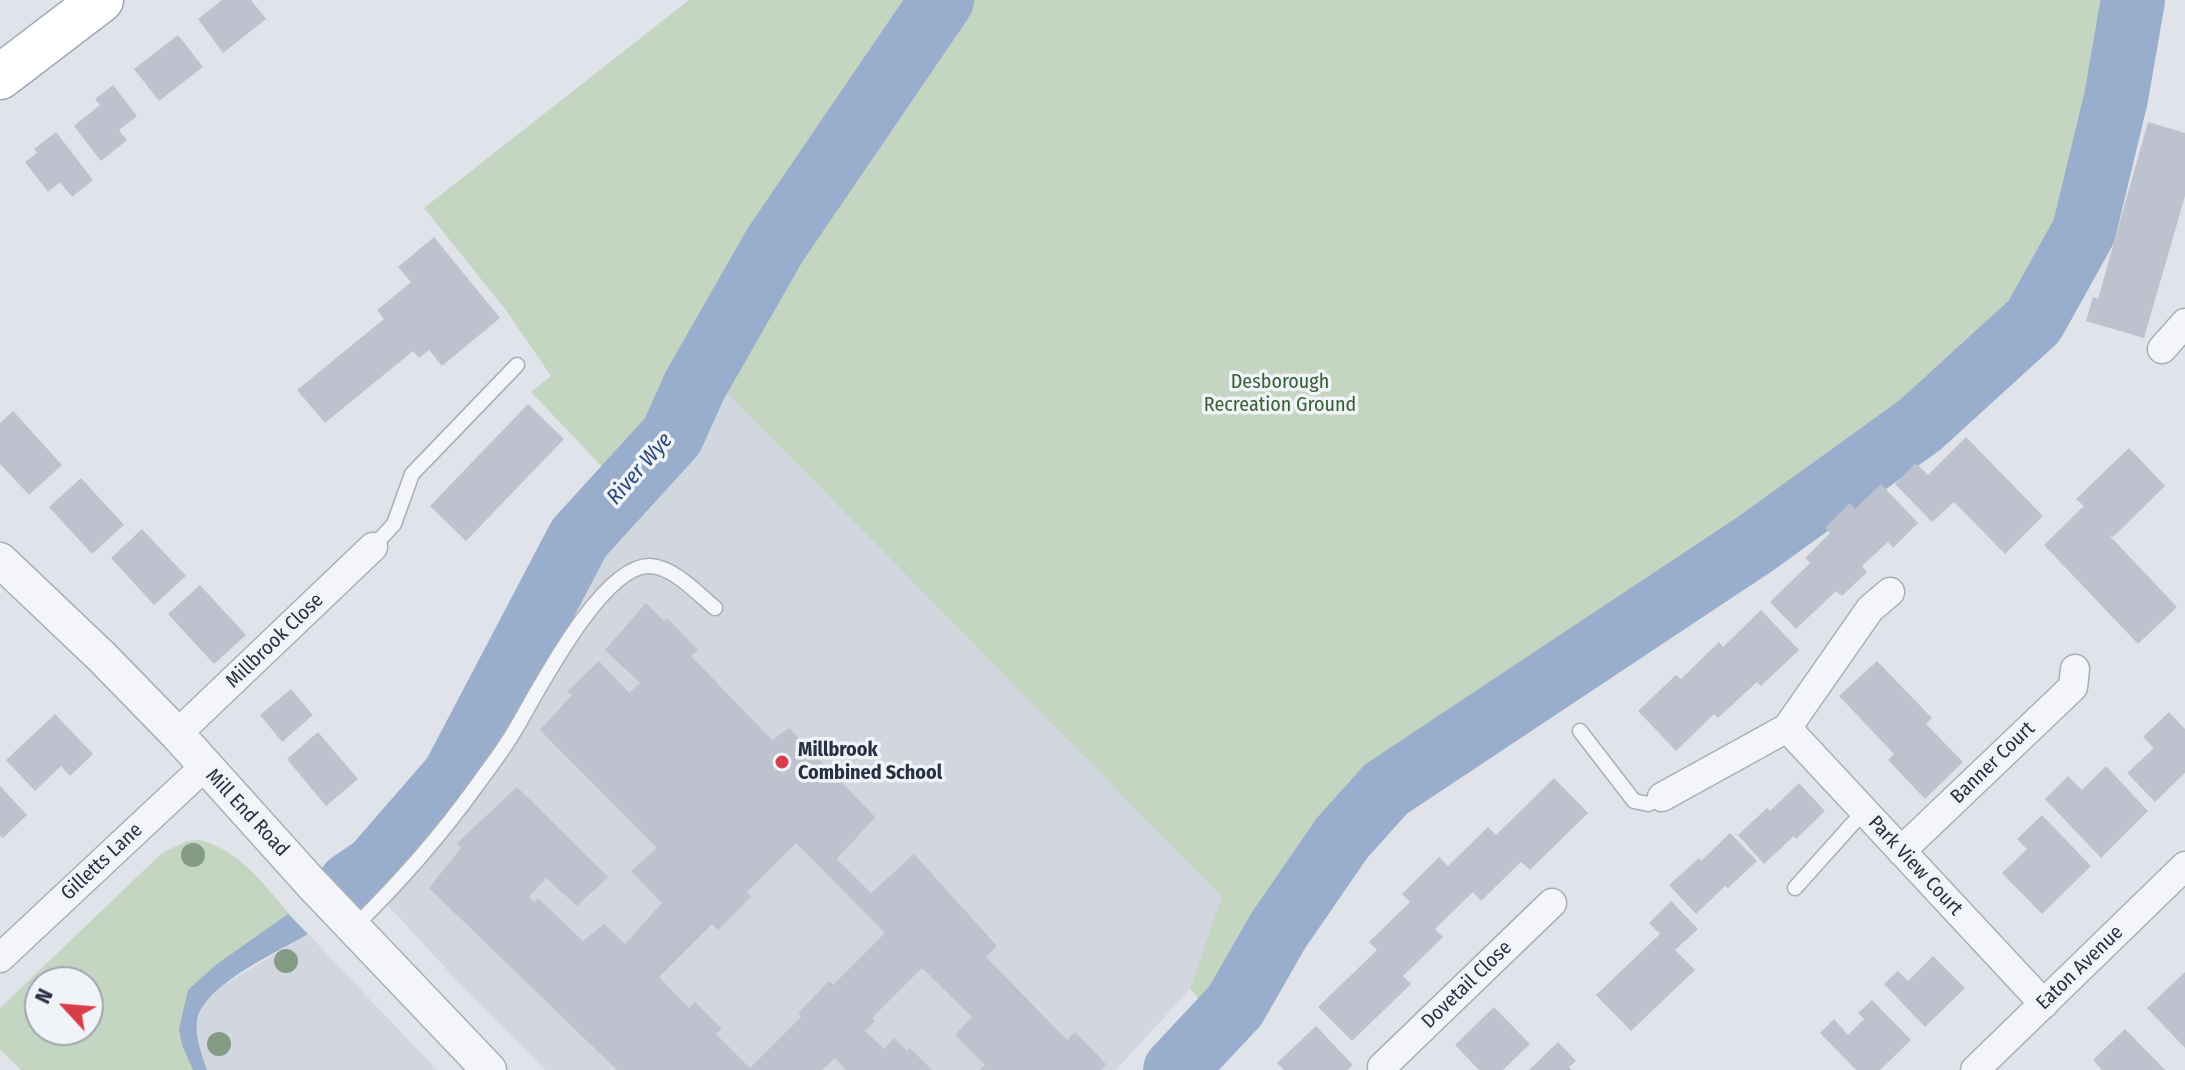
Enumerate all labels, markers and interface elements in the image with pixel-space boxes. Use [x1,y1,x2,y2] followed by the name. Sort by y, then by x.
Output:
[1204,370,1356,417] park label: Desborough Recreation Ground
[602,428,678,510] water label: River Wye
[221,589,329,693] street label: Millbrook Close
[1946,717,2040,809] street label: Banner Court
[798,738,942,785] place label: Millbrook Combined School
[773,753,791,771] marker: Millbrook Combined School
[200,764,294,862] street label: Mill End Road
[1863,811,1967,921] street label: Park View Court
[56,818,148,906] street label: Gilletts Lane
[2032,921,2128,1015] street label: Eaton Avenue
[1417,936,1517,1034] street label: Dovetail Close
[24,966,104,1046] north arrow
[29,984,59,1008] text: N

